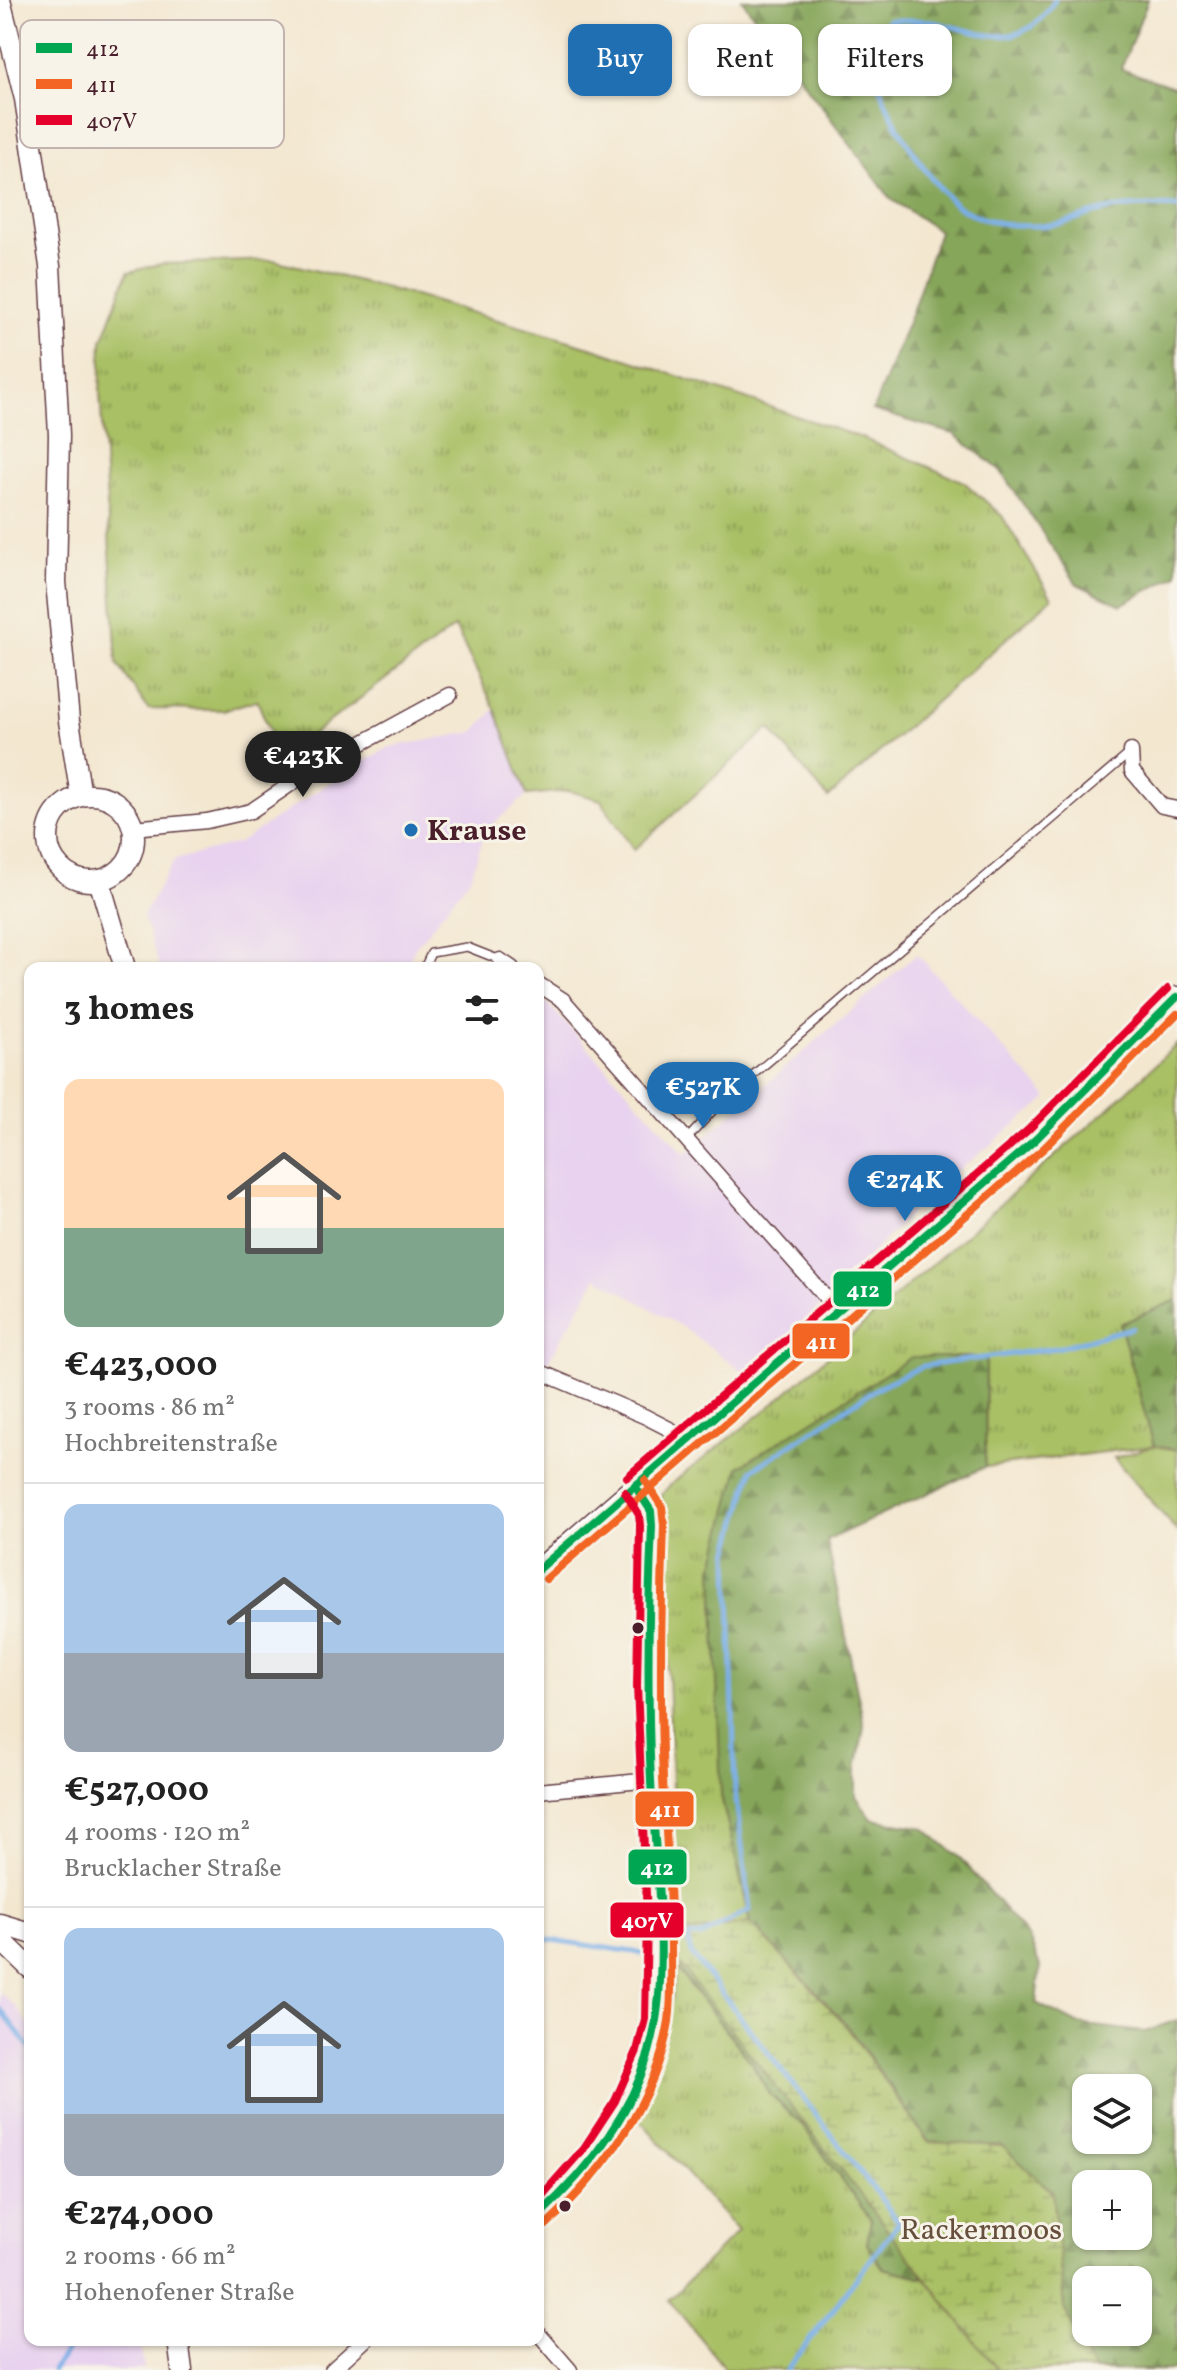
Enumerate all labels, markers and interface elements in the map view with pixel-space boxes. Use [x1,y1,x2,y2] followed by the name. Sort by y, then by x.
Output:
[20,20,284,148] legend
[568,24,672,96] chip: Buy
[688,24,802,96] chip: Rent
[818,24,952,96] chip: Filters
[86,35,119,66] text: 412
[86,71,116,102] text: 411
[86,107,137,138] text: 407V
[247,731,359,799] pin: €423K
[263,739,343,775] text: €423K
[427,811,527,853] place label: Krause
[402,821,420,839] marker: Krause
[64,987,194,1034] text: 3 homes
[460,988,504,1032] icon: filters
[647,1062,759,1130] pin: €527K
[665,1070,741,1106] text: €527K
[212,1131,356,1275] icon: home
[849,1155,961,1223] pin: €274K
[866,1163,944,1199] text: €274K
[832,1270,893,1308] line badge: 412
[846,1276,880,1307] text: 412
[791,1322,851,1360] line badge: 411
[805,1328,837,1359] text: 411
[64,1343,218,1390] text: €423,000
[64,1390,235,1426] text: 3 rooms · 86 m²
[64,1426,278,1462] text: Hochbreitenstraße
[212,1556,356,1700] icon: home
[630,1620,646,1636] unlabelled marker
[64,1768,209,1815] text: €527,000
[634,1790,695,1828] line badge: 411
[649,1796,681,1827] text: 411
[64,1815,250,1851] text: 4 rooms · 120 m²
[627,1848,688,1886] line badge: 412
[64,1851,282,1887] text: Brucklacher Straße
[640,1854,674,1885] text: 412
[609,1901,685,1939] line badge: 407V
[621,1907,673,1938] text: 407V
[212,1980,356,2124] icon: home
[1072,2074,1152,2346] map controls
[1072,2074,1152,2154] button: layers
[1072,2170,1152,2250] button: +
[64,2192,214,2239] text: €274,000
[557,2198,573,2214] unlabelled marker
[900,2210,1062,2252] park label: Rackermoos
[64,2239,236,2275] text: 2 rooms · 66 m²
[1072,2266,1152,2346] button: −
[64,2275,295,2311] text: Hohenofener Straße

